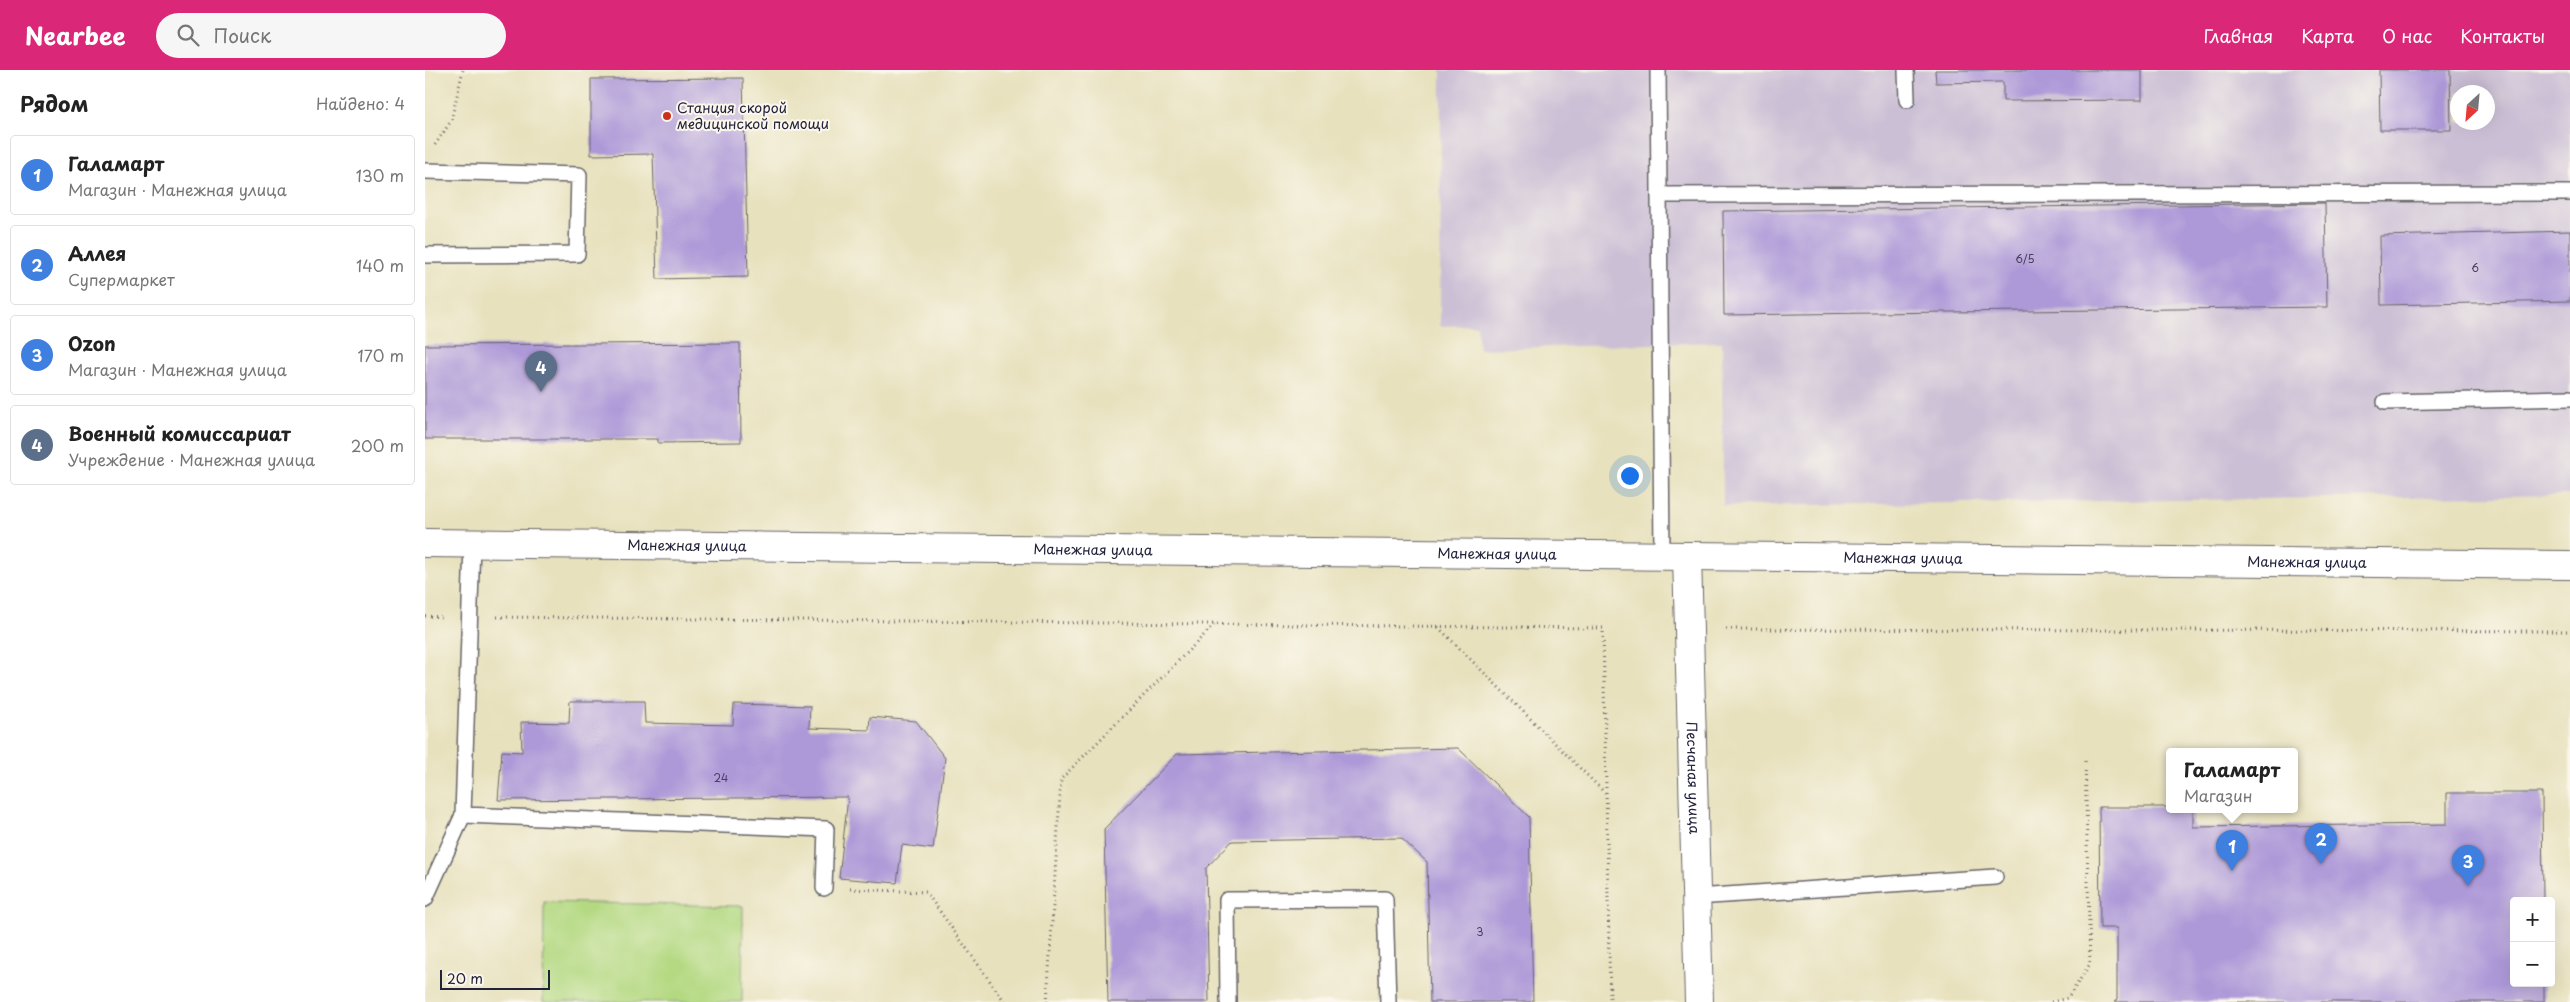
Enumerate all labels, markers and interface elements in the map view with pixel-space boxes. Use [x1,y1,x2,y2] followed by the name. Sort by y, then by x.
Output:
[156,13,506,58] search box
[25,17,126,53] text: Nearbee
[174,21,202,49] icon: search
[214,21,271,49] text: Поиск
[2204,22,2273,49] text: Главная
[2301,22,2354,49] text: Карта
[2382,22,2432,49] text: О нас
[2460,22,2545,49] text: Контакты
[2450,85,2495,130] north arrow
[20,87,88,119] text: Рядом
[316,91,405,115] text: Найдено: 4
[677,97,829,134] place label: Станция скорой медицинской помощи
[661,110,673,122] marker: Станция скорой медицинской помощи
[68,149,164,177] text: Галамарт
[33,163,41,187] text: 1
[356,163,404,187] text: 130 m
[68,177,287,201] text: Магазин · Манежная улица
[68,239,126,267] text: Аллея
[2015,250,2035,267] house number: 6/5
[31,253,43,277] text: 2
[356,253,404,277] text: 140 m
[2471,259,2479,276] house number: 6
[68,267,175,291] text: Супермаркет
[68,329,116,357] text: Ozon
[32,343,42,367] text: 3
[358,343,404,367] text: 170 m
[525,351,557,392] pin: 4
[68,357,287,381] text: Магазин · Манежная улица
[68,419,291,447] text: Военный комиссариат
[32,433,42,457] text: 4
[351,433,404,457] text: 200 m
[68,447,315,471] text: Учреждение · Манежная улица
[1617,463,1643,489] your location
[627,534,747,556] street label: Манежная улица
[1033,538,1153,560] street label: Манежная улица
[1437,542,1557,565] street label: Манежная улица
[1843,547,1963,569] street label: Манежная улица
[2247,551,2367,573] street label: Манежная улица
[1681,721,1705,835] street label: Песчаная улица
[2166,748,2298,813] popup
[2184,755,2280,783] text: Галамарт
[714,769,728,786] house number: 24
[2184,783,2252,807] text: Магазин
[2305,823,2337,864] pin: 2
[2216,830,2248,871] pin: 1
[2452,845,2484,886] pin: 3
[2510,897,2555,987] map controls
[2510,897,2555,942] button: +
[1476,923,1484,940] house number: 3
[2510,942,2555,987] button: −
[440,967,550,990] scale bar
[447,968,483,989] text: 20 m

